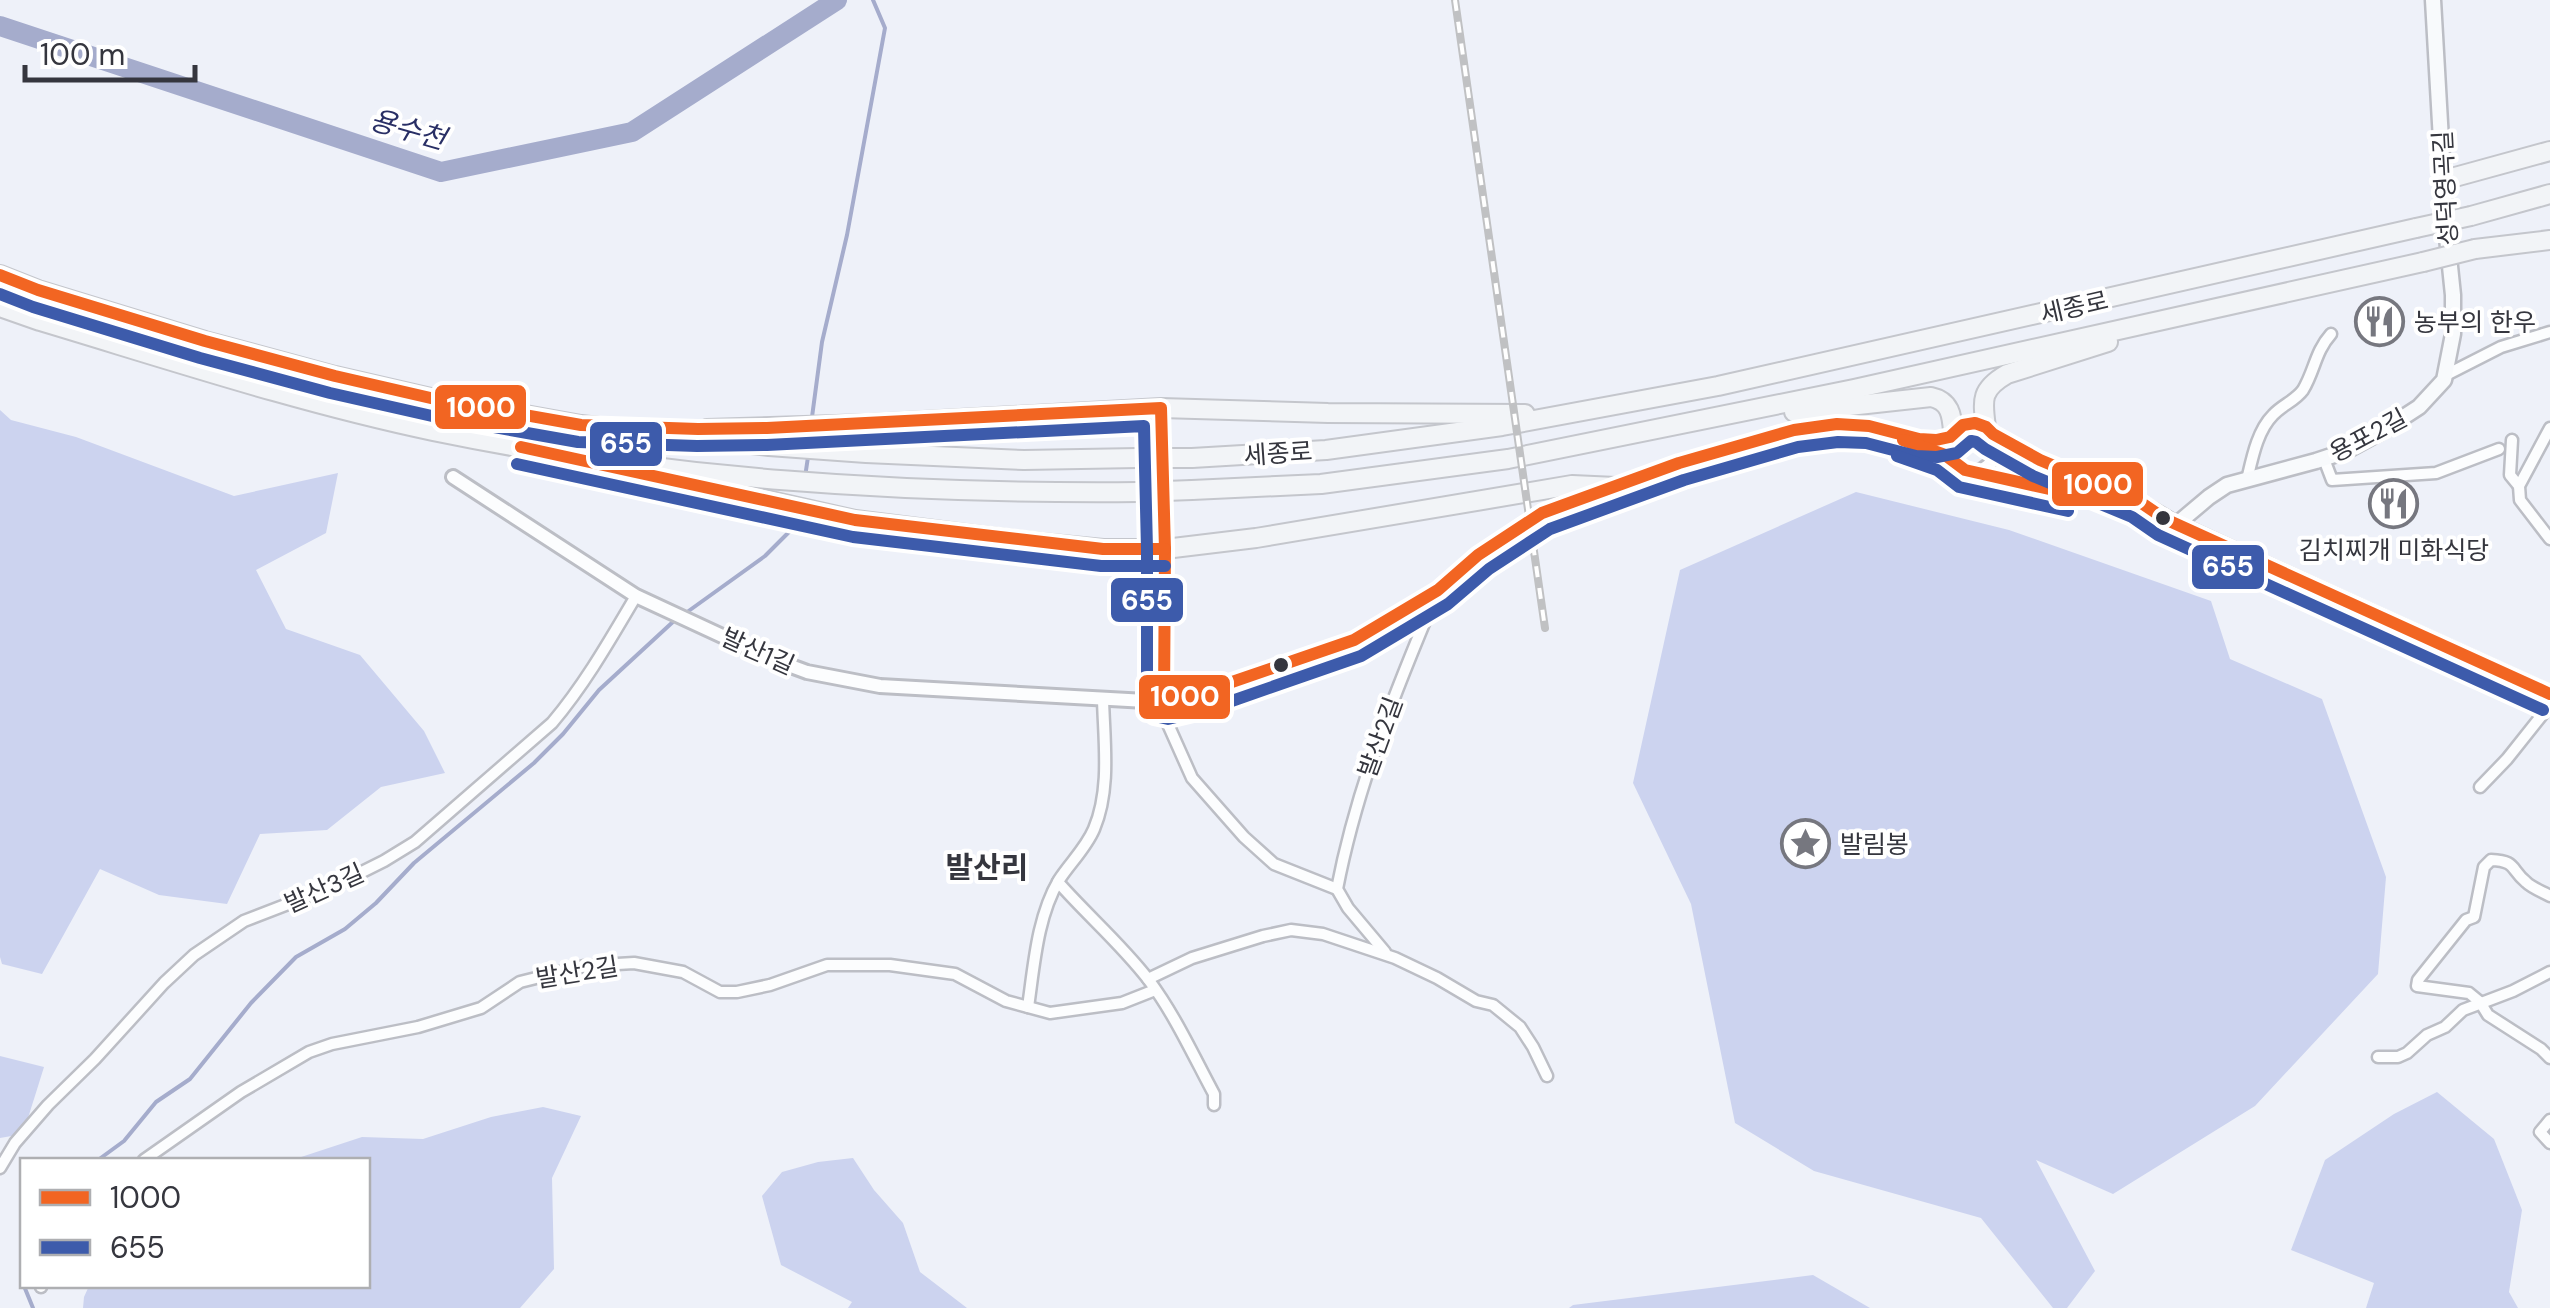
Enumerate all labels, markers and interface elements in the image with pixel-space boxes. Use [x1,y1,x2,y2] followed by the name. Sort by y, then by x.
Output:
[25,20,195,82] scale bar
[40,35,125,74] text: 100 m
[366,101,453,159] water label: 용수천
[2426,130,2465,246] street label: 성덕영곡길
[2037,284,2111,331] street label: 세종로
[2353,296,2405,348] restaurant icon: 농부의 한우
[2414,306,2536,339] place label: 농부의 한우
[433,383,528,431] line badge: 1000
[446,389,516,426] text: 1000
[2324,401,2413,470] street label: 용포2길
[588,420,664,468] line badge: 655
[600,425,652,462] text: 655
[1242,435,1314,472] street label: 세종로
[2050,460,2145,508] line badge: 1000
[2063,466,2133,503] text: 1000
[2368,478,2420,530] restaurant icon: 김치찌개 미화식당
[2153,508,2173,528] unlabelled marker
[2299,534,2489,567] place label: 김치찌개 미화식당
[2190,543,2266,591] line badge: 655
[2202,548,2254,585] text: 655
[1109,576,1185,624] line badge: 655
[1121,582,1173,619] text: 655
[716,621,800,682] street label: 발산1길
[1271,655,1291,675] unlabelled marker
[1137,673,1232,721] line badge: 1000
[1150,678,1220,715] text: 1000
[1351,692,1410,782] street label: 발산2길
[1779,818,1831,870] place icon: 발림봉
[1840,828,1909,861] place label: 발림봉
[946,848,1028,887] district label: 발산리
[279,856,369,921] street label: 발산3길
[533,950,621,995] street label: 발산2길
[20,1158,370,1288] legend
[110,1178,181,1217] text: 1000
[110,1228,165,1267] text: 655

